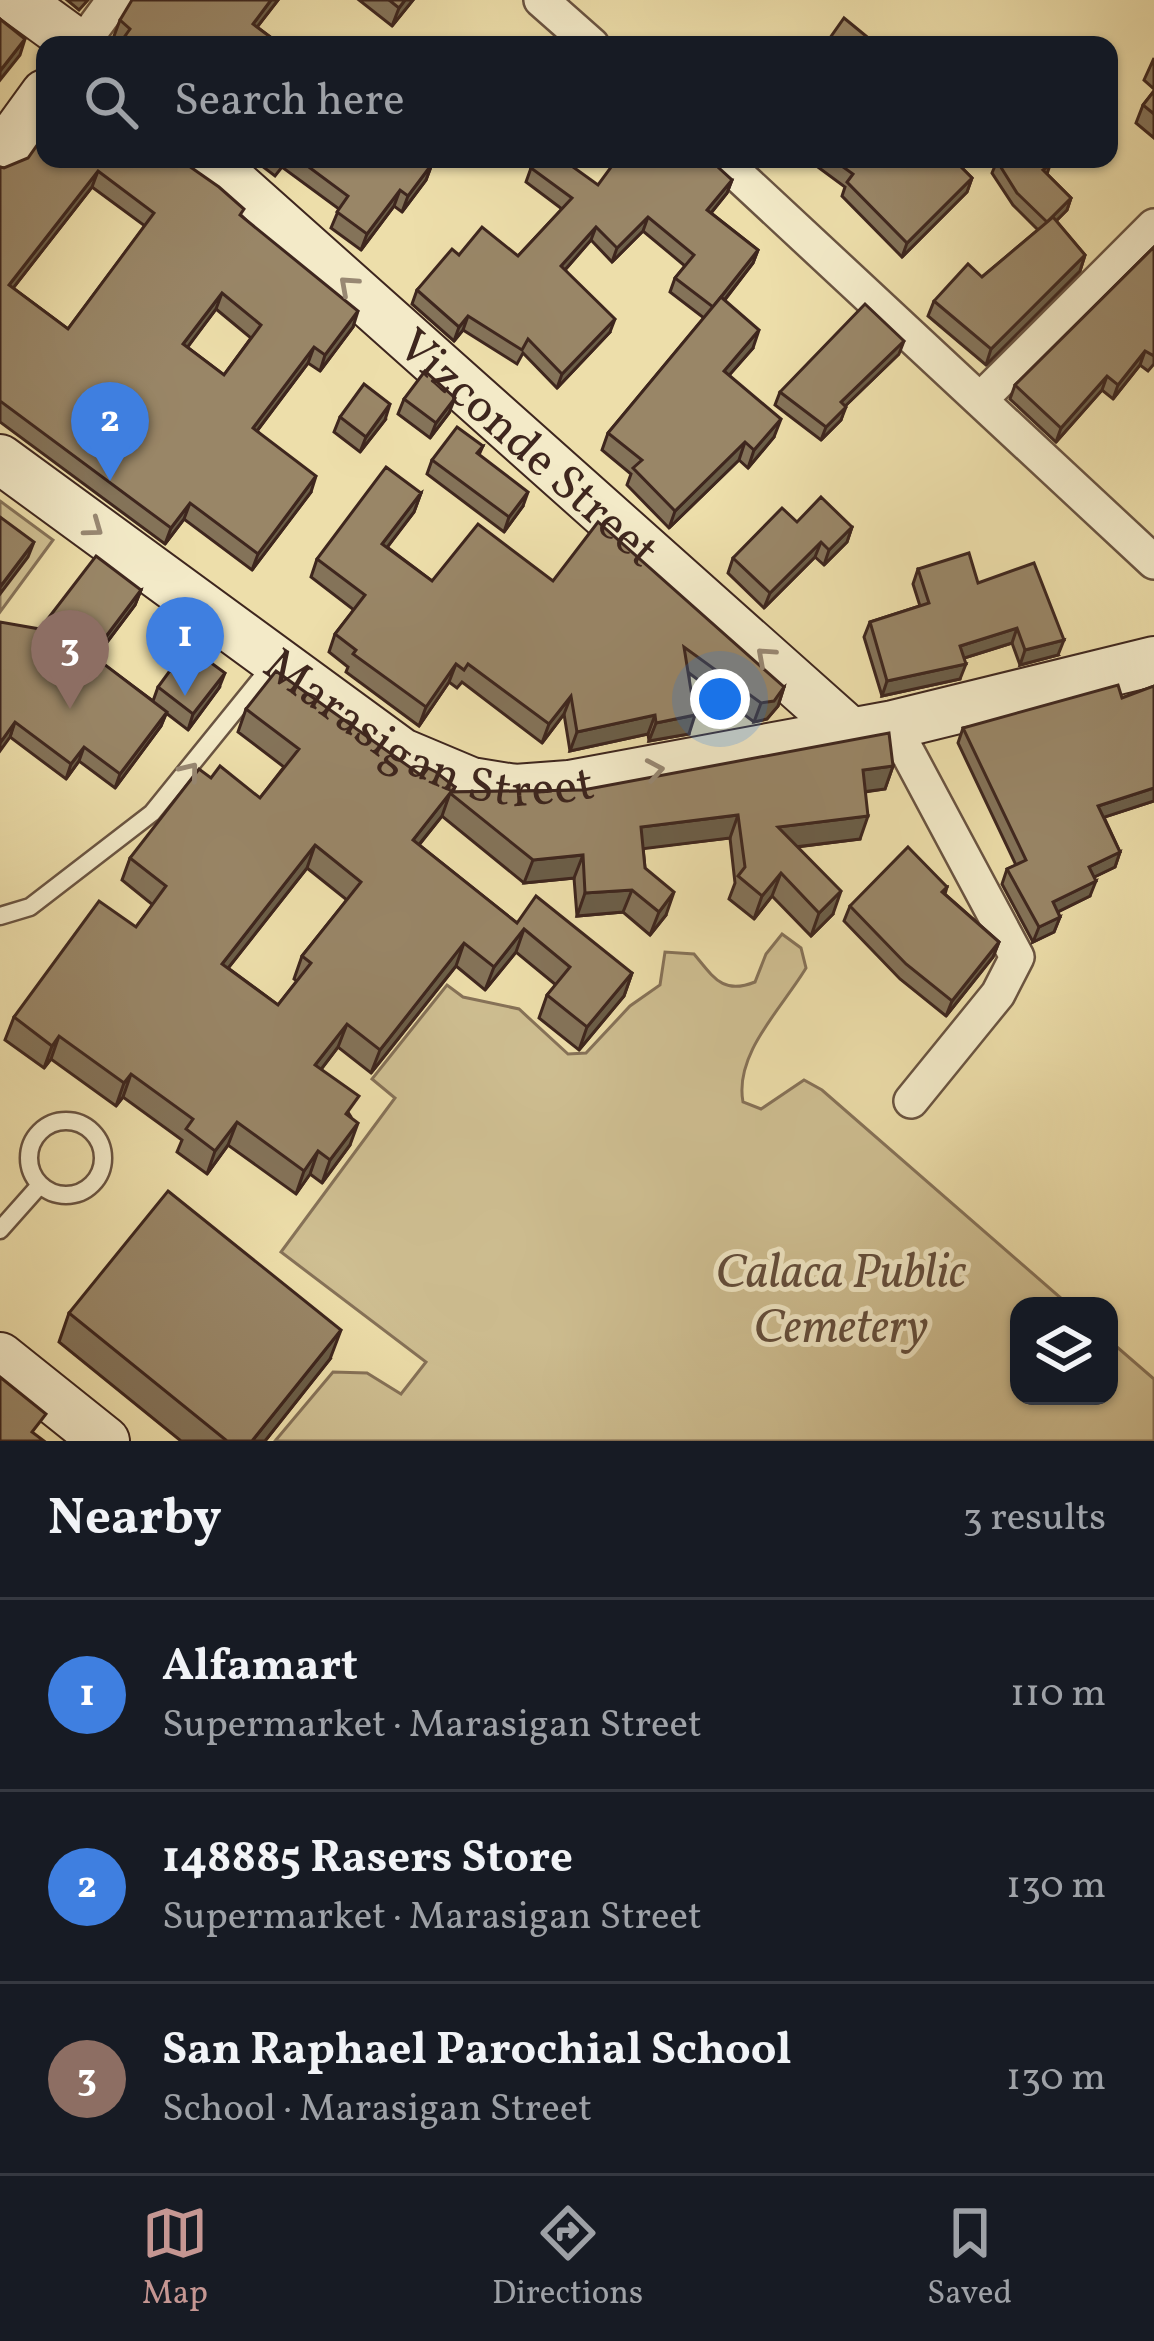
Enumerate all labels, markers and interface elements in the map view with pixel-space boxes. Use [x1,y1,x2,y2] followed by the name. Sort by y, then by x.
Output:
[36,36,1118,168] search box
[78,69,144,135] icon: search
[174,71,405,134] text: Search here
[341,278,362,299] one-way arrow
[381,315,672,585] street label: Vizconde Street
[71,382,149,481] pin: 2
[81,514,103,536] one-way arrow
[146,597,224,696] pin: 1
[31,610,109,709] pin: 3
[249,634,600,827] street label: Marasigan Street
[757,649,779,670] one-way arrow
[690,669,750,729] your location
[644,758,664,783] one-way arrow
[175,763,197,785] one-way arrow
[716,1241,967,1363] park label: Calaca Public Cemetery
[1010,1297,1118,1405] map controls
[1010,1297,1118,1405] button: layers
[48,1484,222,1555] text: Nearby
[963,1492,1106,1546] text: 3 results
[162,1636,358,1699] text: Alfamart
[79,1668,95,1722] text: 1
[1010,1668,1106,1722] text: 110 m
[162,1699,702,1753] text: Supermarket · Marasigan Street
[162,1828,573,1891] text: 148885 Rasers Store
[77,1860,97,1914] text: 2
[1006,1860,1106,1914] text: 130 m
[162,1891,702,1945] text: Supermarket · Marasigan Street
[162,2020,792,2083] text: San Raphael Parochial School
[77,2052,97,2106] text: 3
[1006,2052,1106,2106] text: 130 m
[162,2083,592,2137] text: School · Marasigan Street
[142,2200,208,2318] tab: Map
[492,2200,643,2318] tab: Directions
[927,2200,1012,2318] tab: Saved

